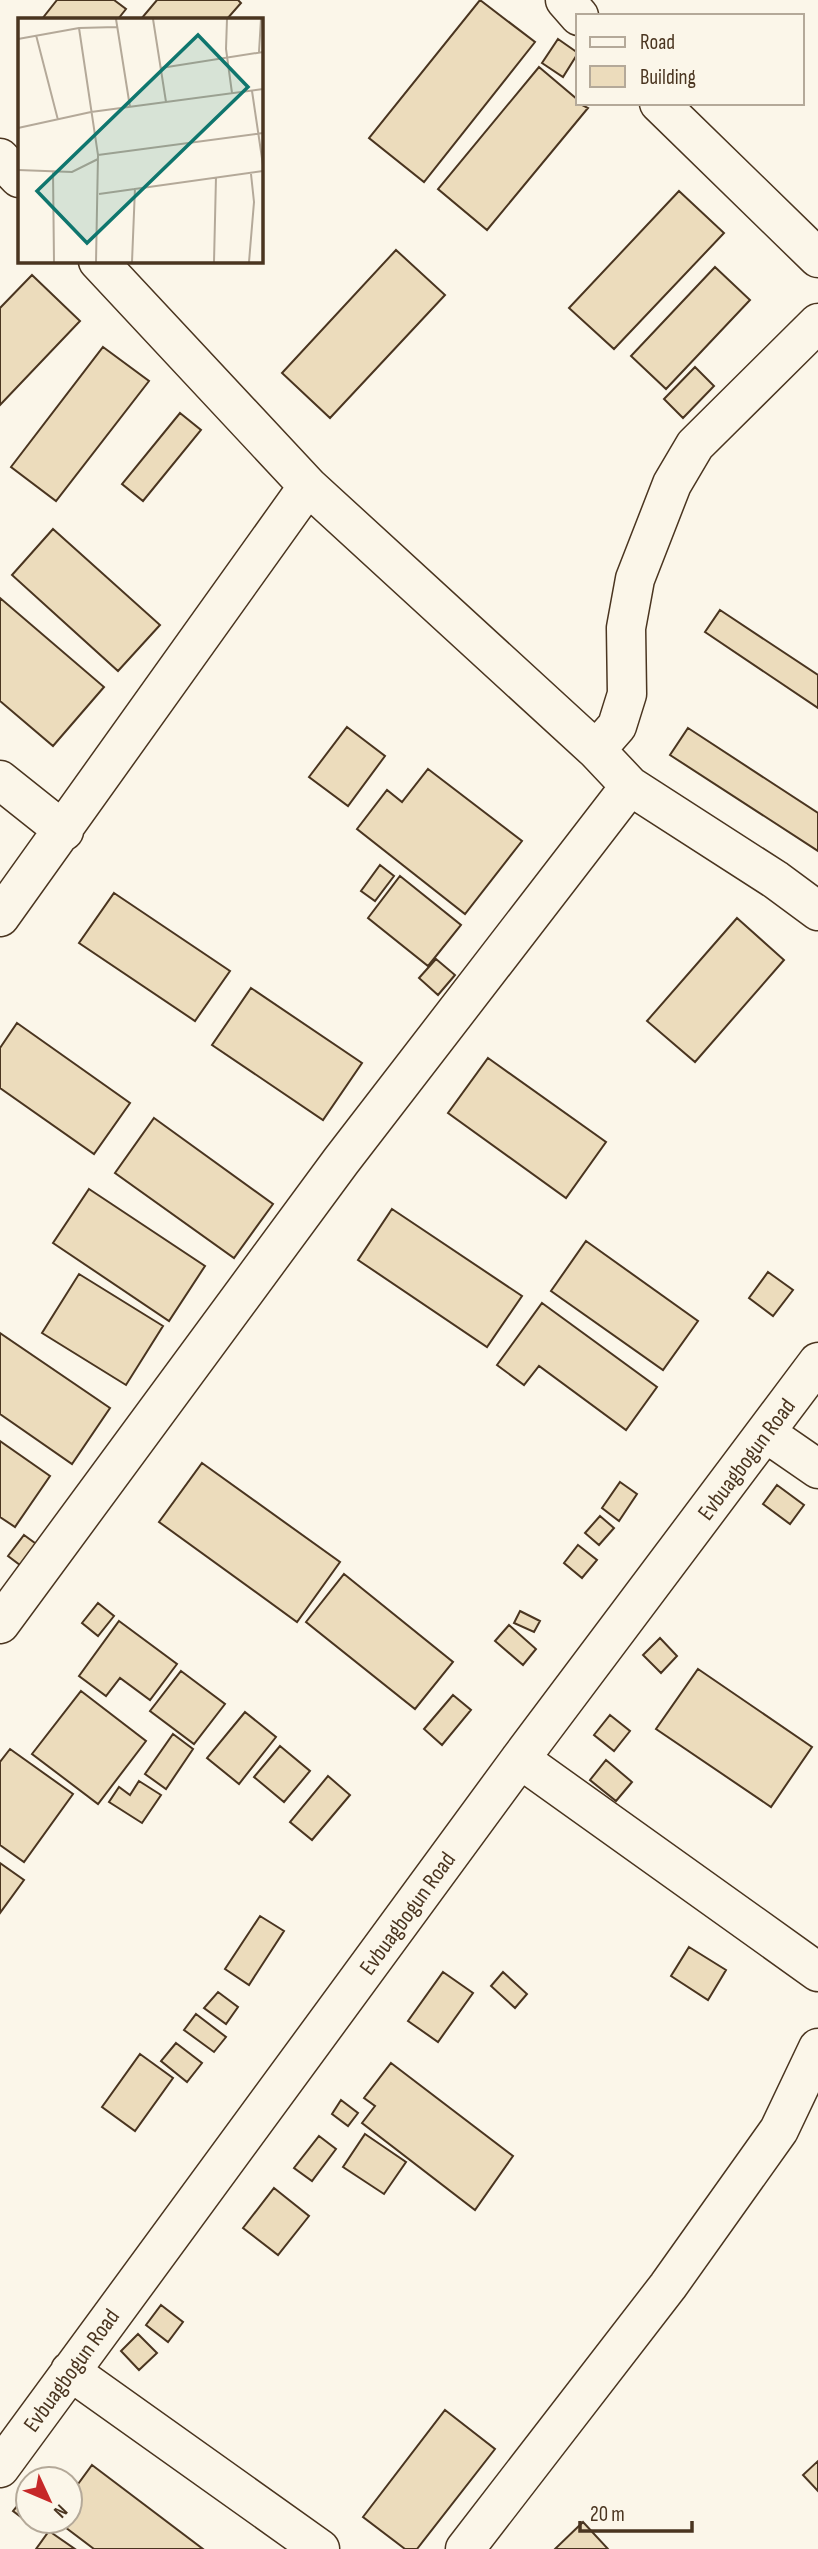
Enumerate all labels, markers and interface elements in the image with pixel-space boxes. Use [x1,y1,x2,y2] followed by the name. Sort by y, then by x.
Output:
[576,14,804,105] legend
[18,18,262,262] inset map
[640,30,675,55] text: Road
[640,65,696,90] text: Building
[692,1393,802,1526] street label: Evbuagbogun Road
[354,1847,462,1981] street label: Evbuagbogun Road
[18,2304,126,2438] street label: Evbuagbogun Road
[14,2465,84,2535] north arrow
[580,2490,692,2534] scale bar
[48,2499,72,2522] text: N
[590,2502,625,2527] text: 20 m

